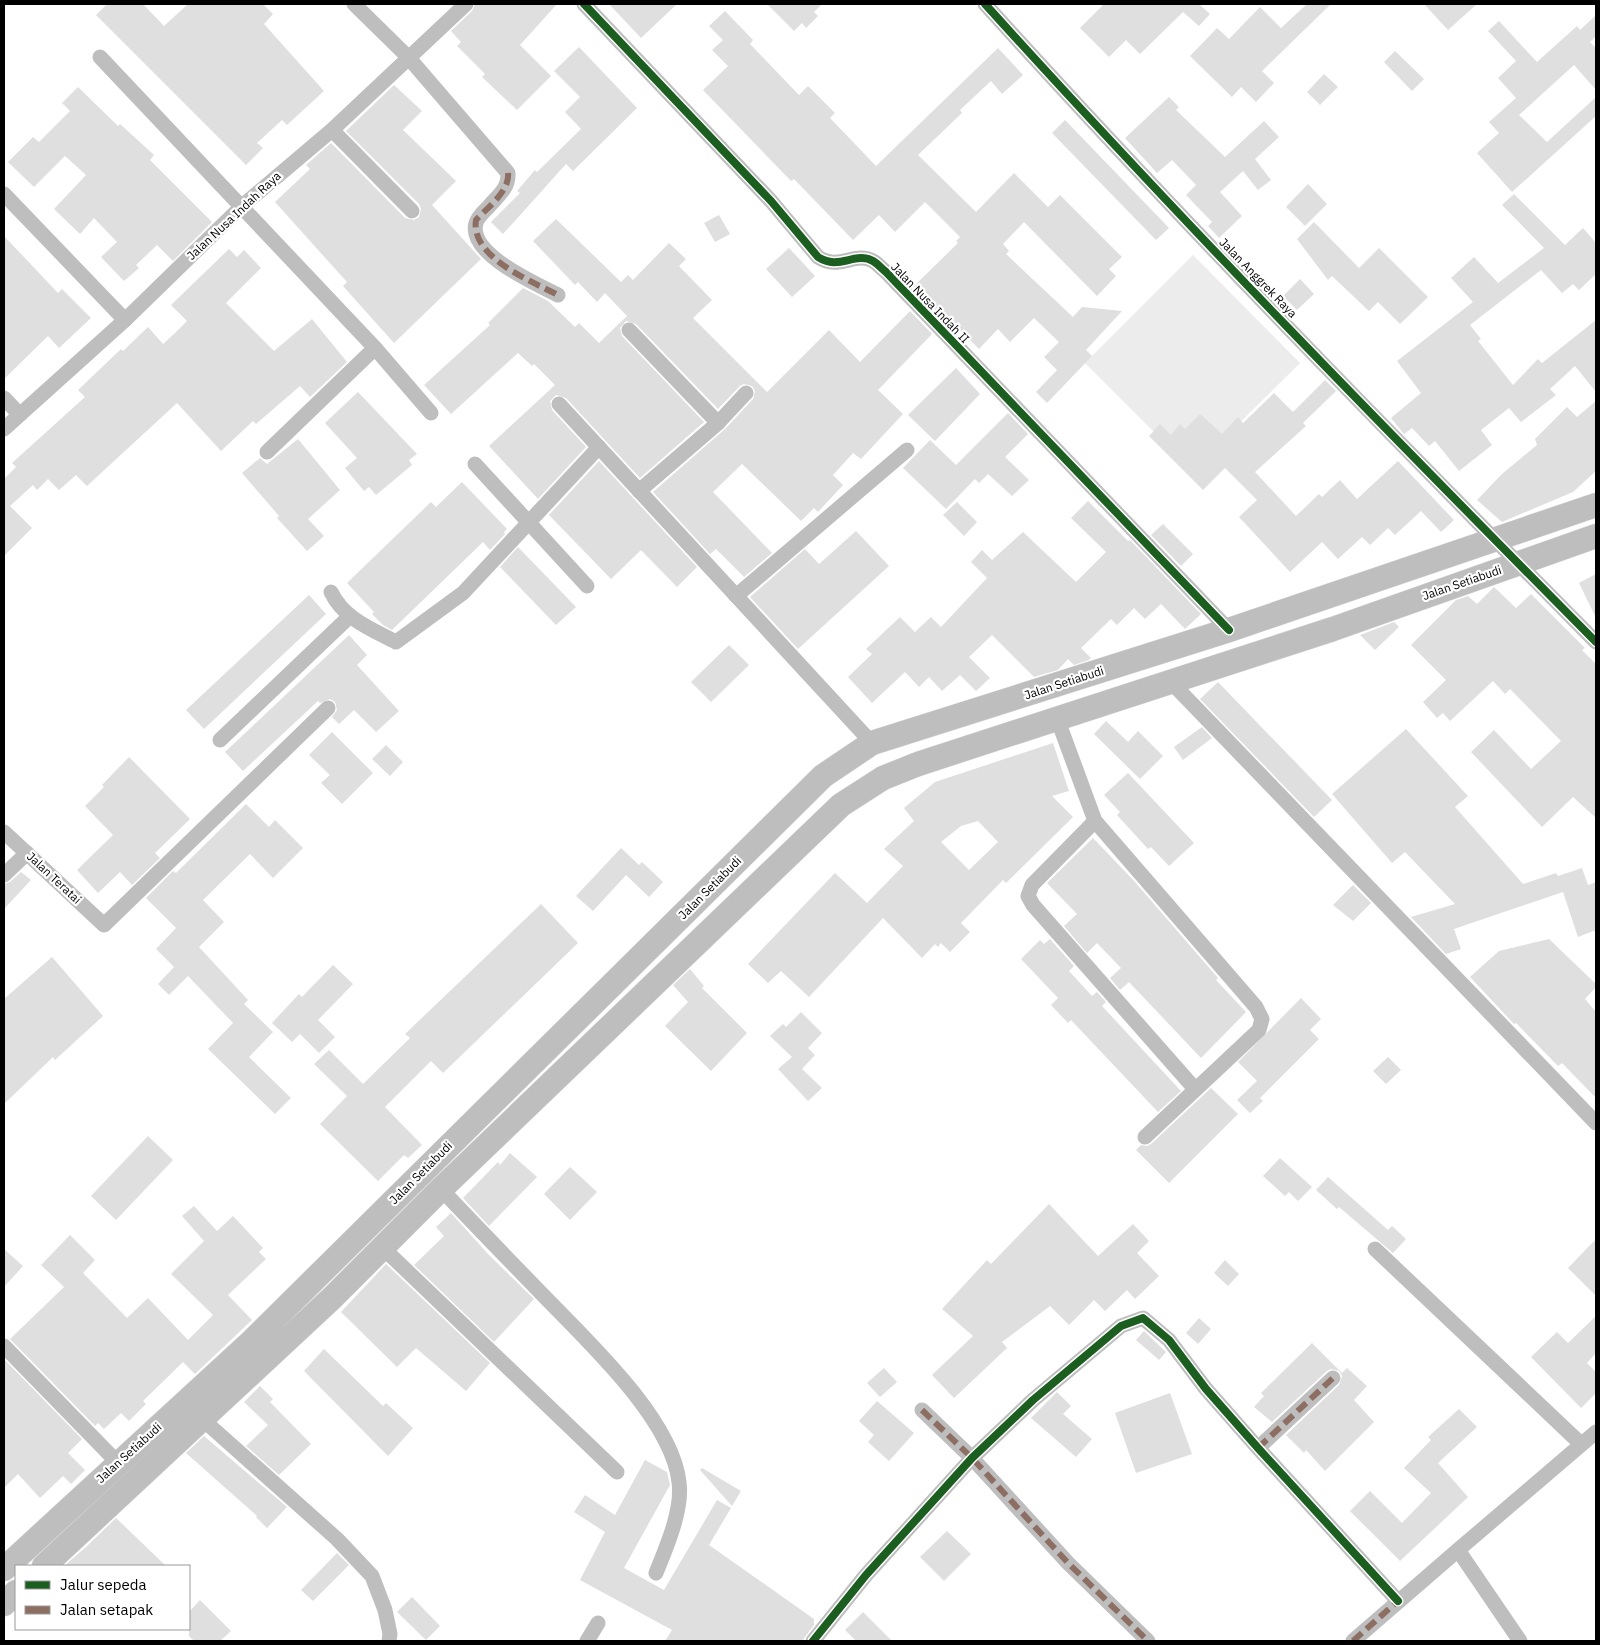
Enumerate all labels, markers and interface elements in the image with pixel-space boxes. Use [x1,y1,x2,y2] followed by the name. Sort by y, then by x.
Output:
[184,168,284,263] street label: Jalan Nusa Indah Raya
[1216,235,1301,321] street label: Jalan Anggrek Raya
[888,259,973,346] street label: Jalan Nusa Indah II
[1420,562,1503,603] street label: Jalan Setiabudi
[1022,663,1106,702] street label: Jalan Setiabudi
[24,849,85,907] street label: Jalan Teratai
[675,853,744,922] street label: Jalan Setiabudi
[386,1138,455,1207] street label: Jalan Setiabudi
[93,1419,164,1486] street label: Jalan Setiabudi
[15,1565,190,1630] legend
[60,1575,147,1594] text: Jalur sepeda
[60,1600,153,1619] text: Jalan setapak

